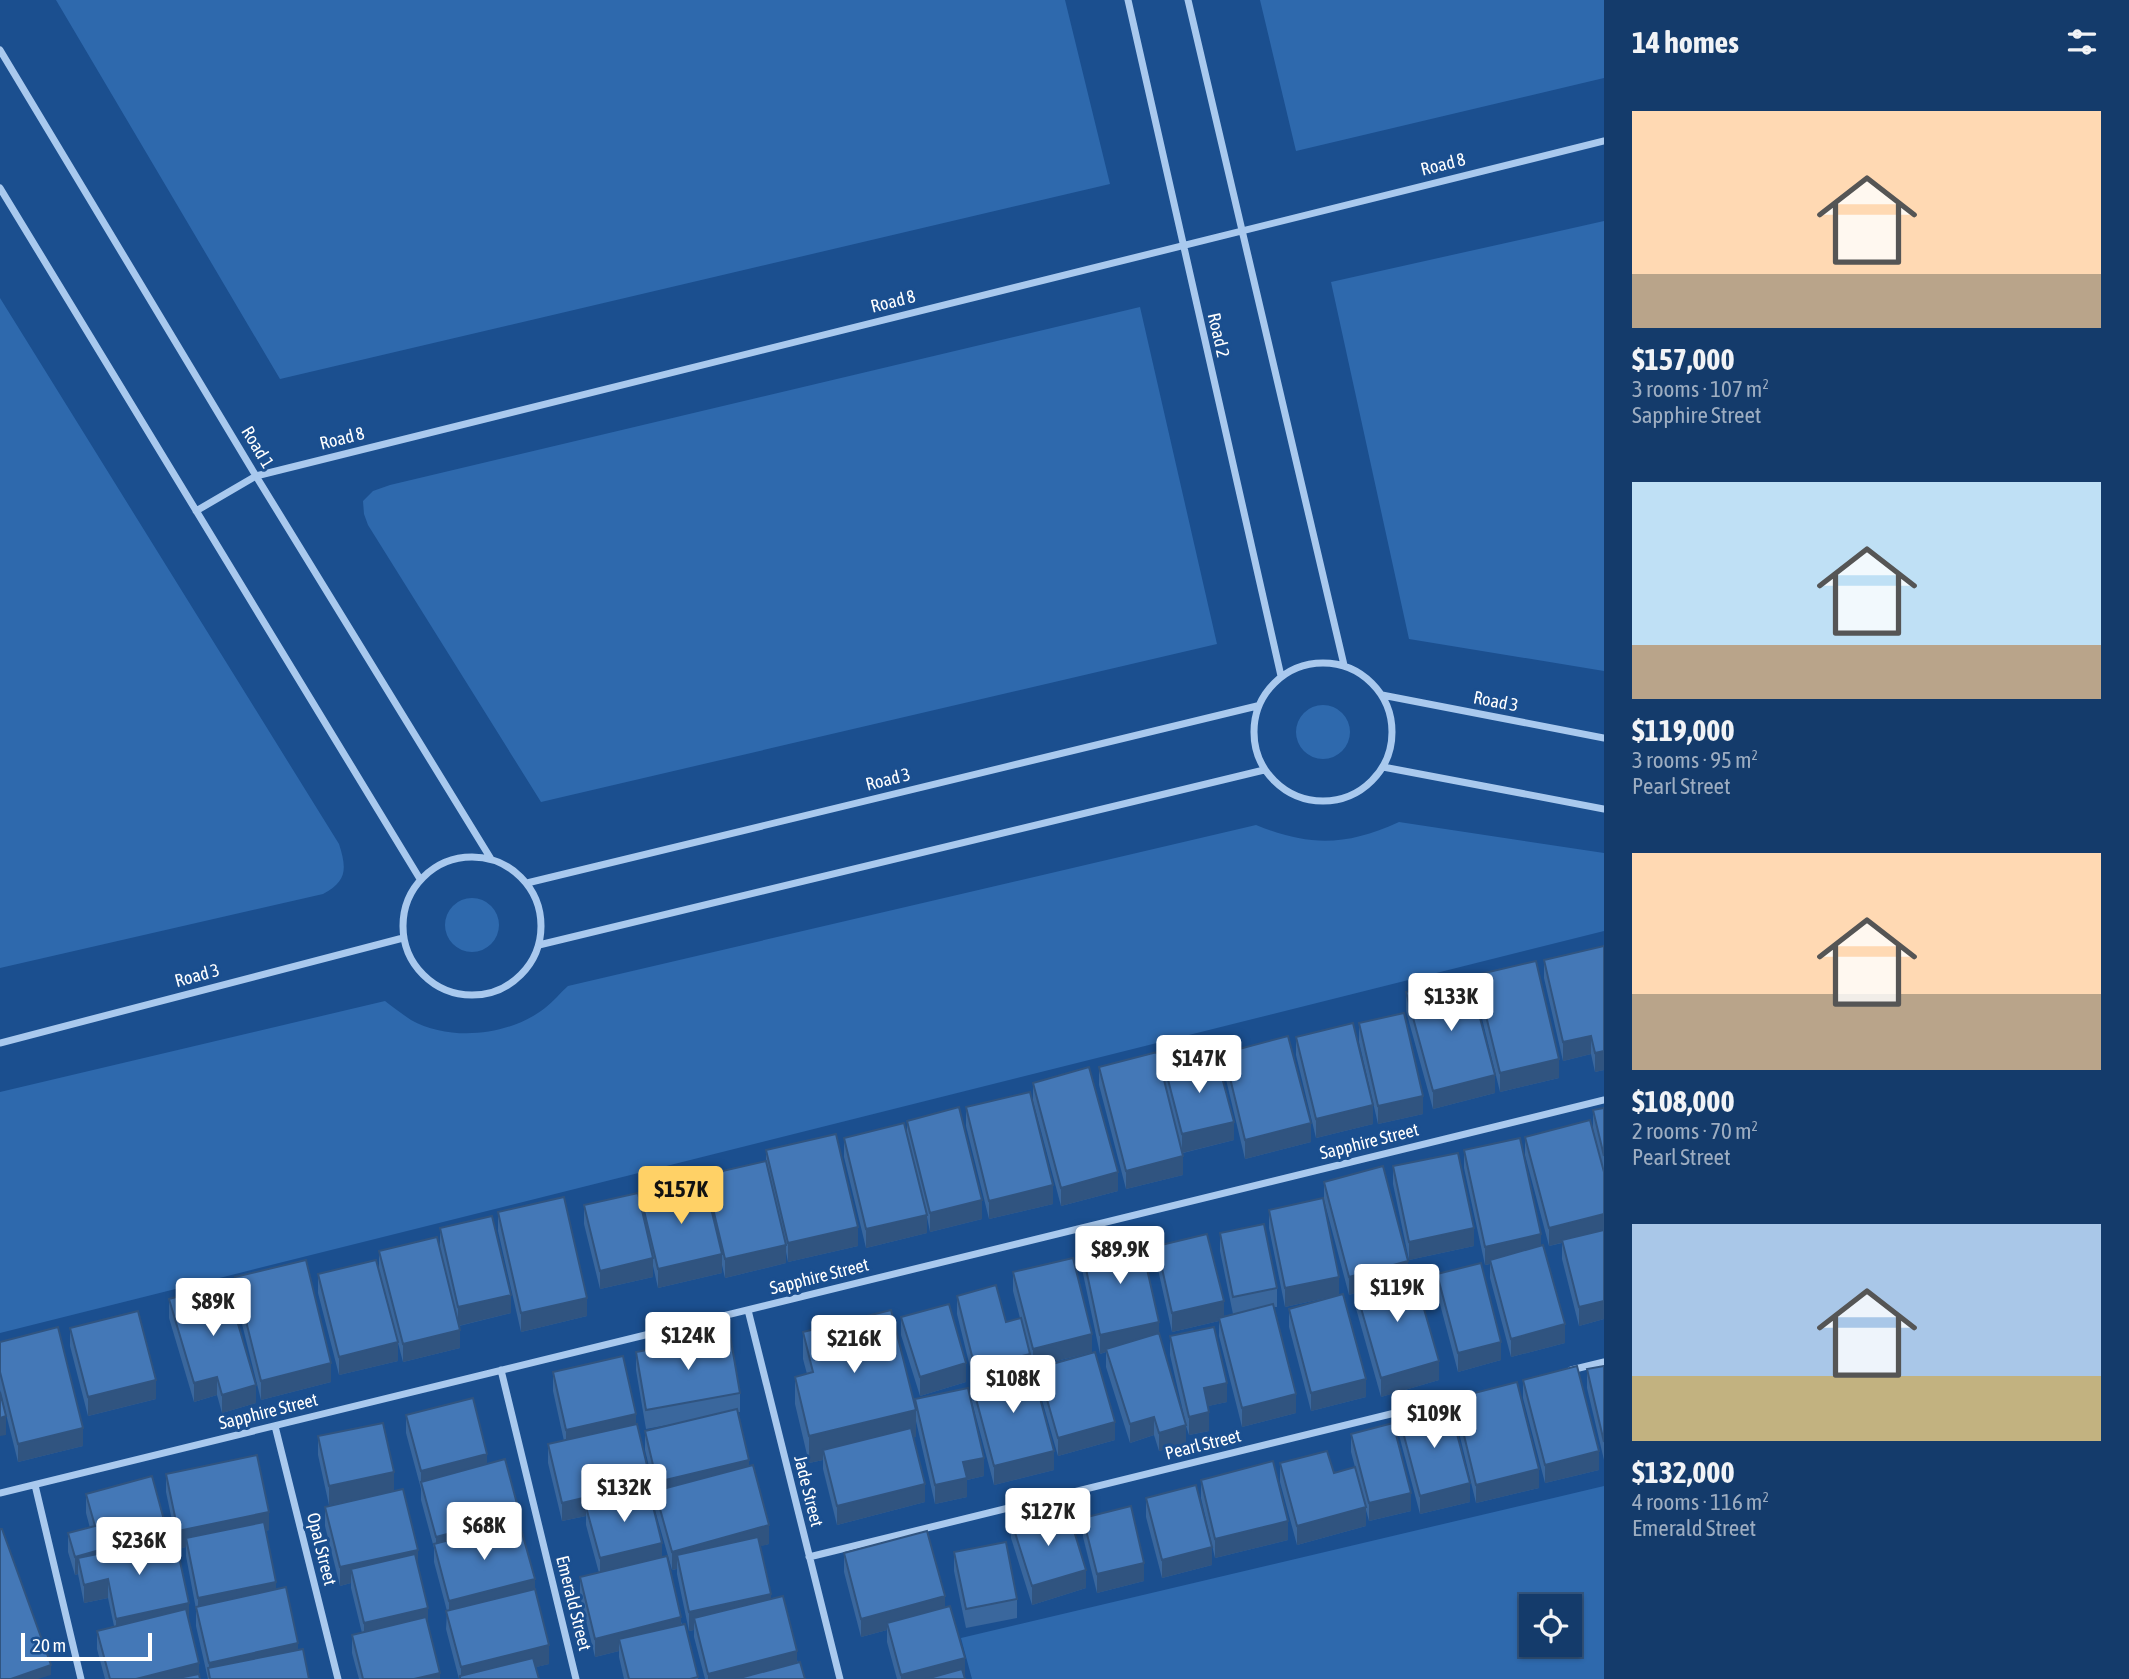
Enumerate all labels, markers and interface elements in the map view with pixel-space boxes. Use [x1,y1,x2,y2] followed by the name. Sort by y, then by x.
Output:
[2063,23,2101,61] icon: filters
[1632,25,1739,59] text: 14 homes
[1418,148,1468,180] street label: Road 8
[1804,157,1930,283] icon: home
[868,285,918,317] street label: Road 8
[1204,311,1234,359] street label: Road 2
[1632,342,1735,376] text: $157,000
[1632,376,1769,402] text: 3 rooms · 107 m²
[1632,402,1761,428] text: Sapphire Street
[237,422,279,472] street label: Road 1
[317,422,367,454] street label: Road 8
[1804,528,1930,654] icon: home
[1472,686,1520,716] street label: Road 3
[1632,713,1735,747] text: $119,000
[1632,747,1758,773] text: 3 rooms · 95 m²
[863,763,913,795] street label: Road 3
[1632,773,1731,799] text: Pearl Street
[1804,899,1930,1025] icon: home
[172,959,222,991] street label: Road 3
[1402,974,1500,1033] pin: $133K
[1424,983,1478,1009] text: $133K
[1150,1036,1248,1095] pin: $147K
[1172,1045,1226,1071] text: $147K
[1632,1084,1735,1118] text: $108,000
[1632,1118,1758,1144] text: 2 rooms · 70 m²
[1317,1119,1421,1163] street label: Sapphire Street
[1632,1144,1731,1170] text: Pearl Street
[632,1166,730,1226] pin: $157K
[654,1176,708,1202] text: $157K
[1063,1226,1177,1286] pin: $89.9K
[1091,1236,1149,1262] text: $89.9K
[767,1254,871,1298] street label: Sapphire Street
[1348,1264,1446,1324] pin: $119K
[1804,1270,1930,1396] icon: home
[1370,1274,1424,1300] text: $119K
[172,1278,254,1338] pin: $89K
[192,1288,234,1314] text: $89K
[639,1312,737,1372] pin: $124K
[805,1316,903,1375] pin: $216K
[661,1322,715,1348] text: $124K
[827,1325,881,1351] text: $216K
[964,1356,1062,1415] pin: $108K
[986,1365,1040,1391] text: $108K
[216,1389,320,1433] street label: Sapphire Street
[1385,1390,1483,1450] pin: $109K
[1407,1400,1461,1426] text: $109K
[1163,1424,1243,1464] street label: Pearl Street
[790,1453,828,1529] street label: Jade Street
[1632,1455,1735,1489] text: $132,000
[575,1464,673,1524] pin: $132K
[597,1474,651,1500] text: $132K
[999,1488,1097,1548] pin: $127K
[1632,1489,1769,1515] text: 4 rooms · 116 m²
[1021,1498,1075,1524] text: $127K
[443,1502,525,1562] pin: $68K
[303,1510,341,1588] street label: Opal Street
[463,1512,505,1538] text: $68K
[1632,1515,1756,1541] text: Emerald Street
[90,1518,188,1577] pin: $236K
[112,1527,166,1553] text: $236K
[552,1553,596,1653] street label: Emerald Street
[1519,1594,1582,1657] map controls
[1519,1594,1582,1657] button: locate
[21,1630,152,1662] scale bar
[32,1634,66,1656] text: 20 m

